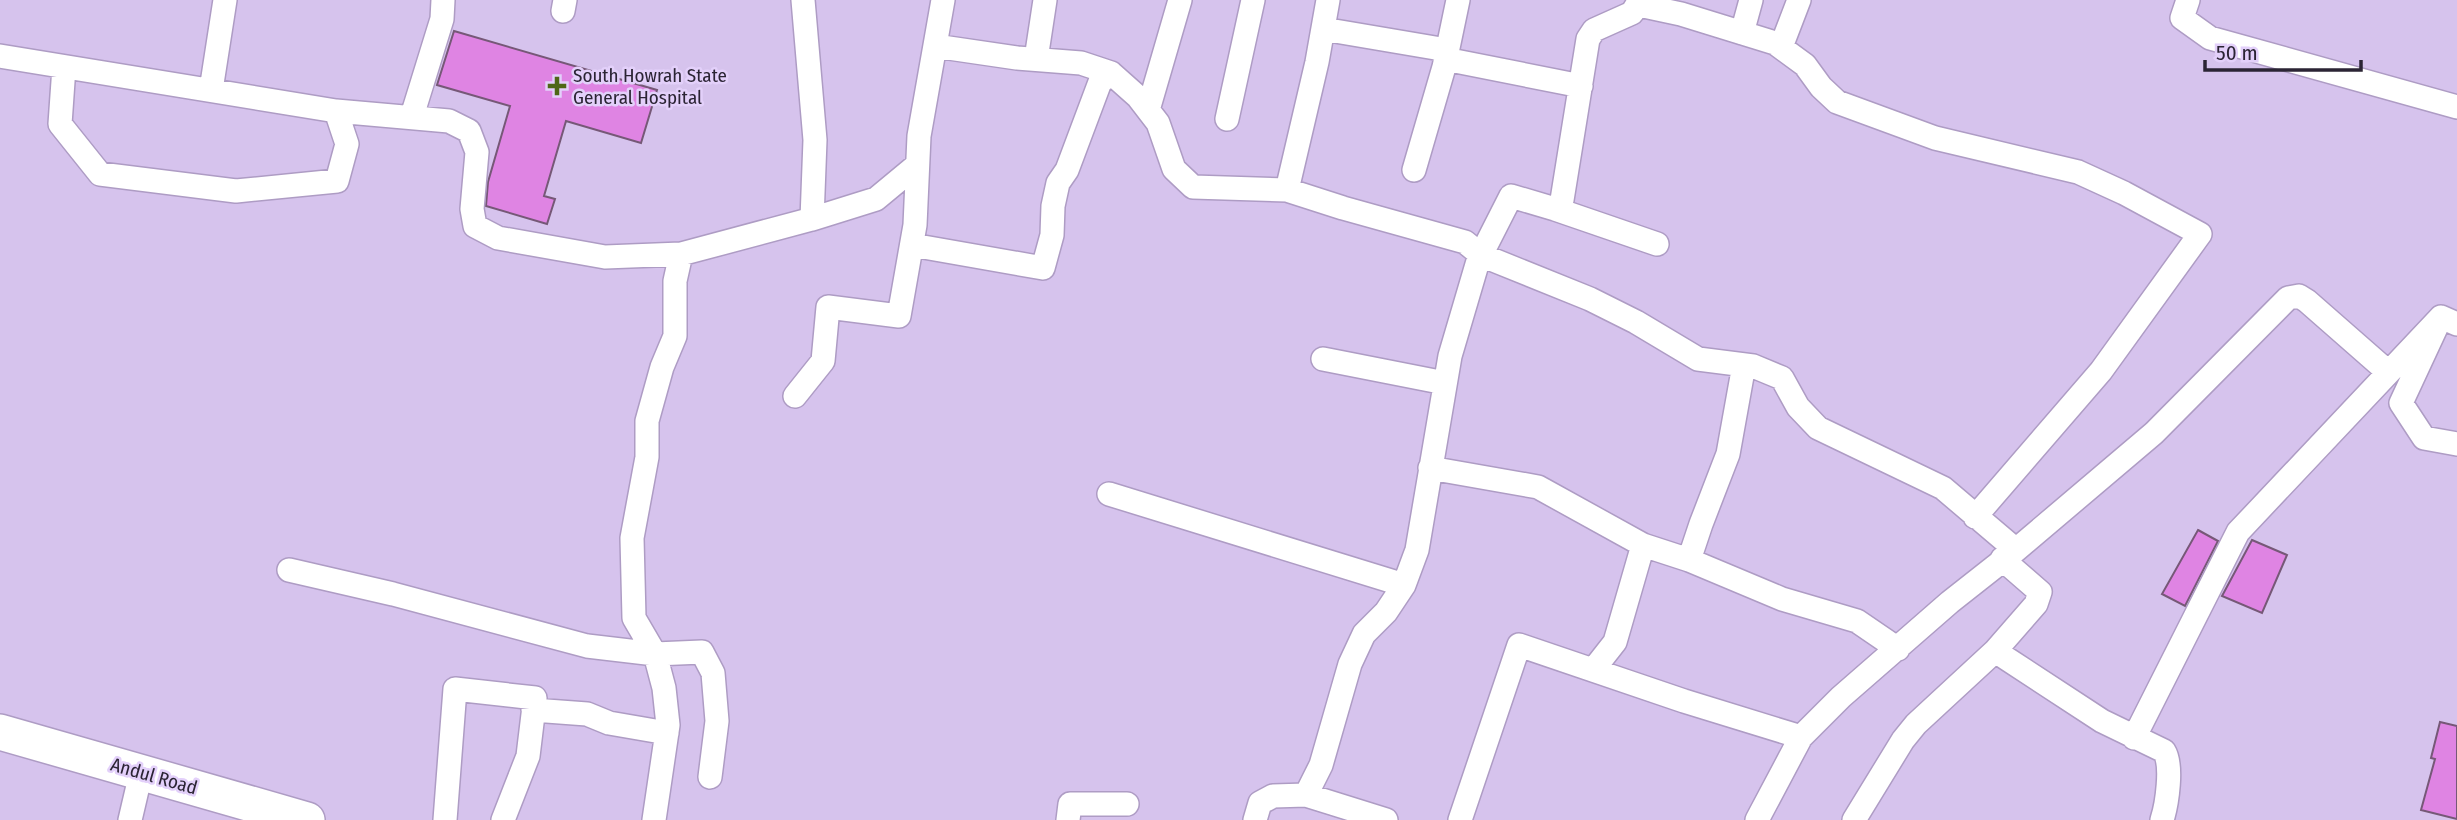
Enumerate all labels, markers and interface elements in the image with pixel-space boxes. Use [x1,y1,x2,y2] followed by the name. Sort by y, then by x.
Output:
[2205,28,2361,72] scale bar
[2216,40,2258,66] text: 50 m
[573,64,727,109] place label: South Howrah State General Hospital
[547,76,567,96] marker: South Howrah State General Hospital
[108,753,200,799] street label: Andul Road

